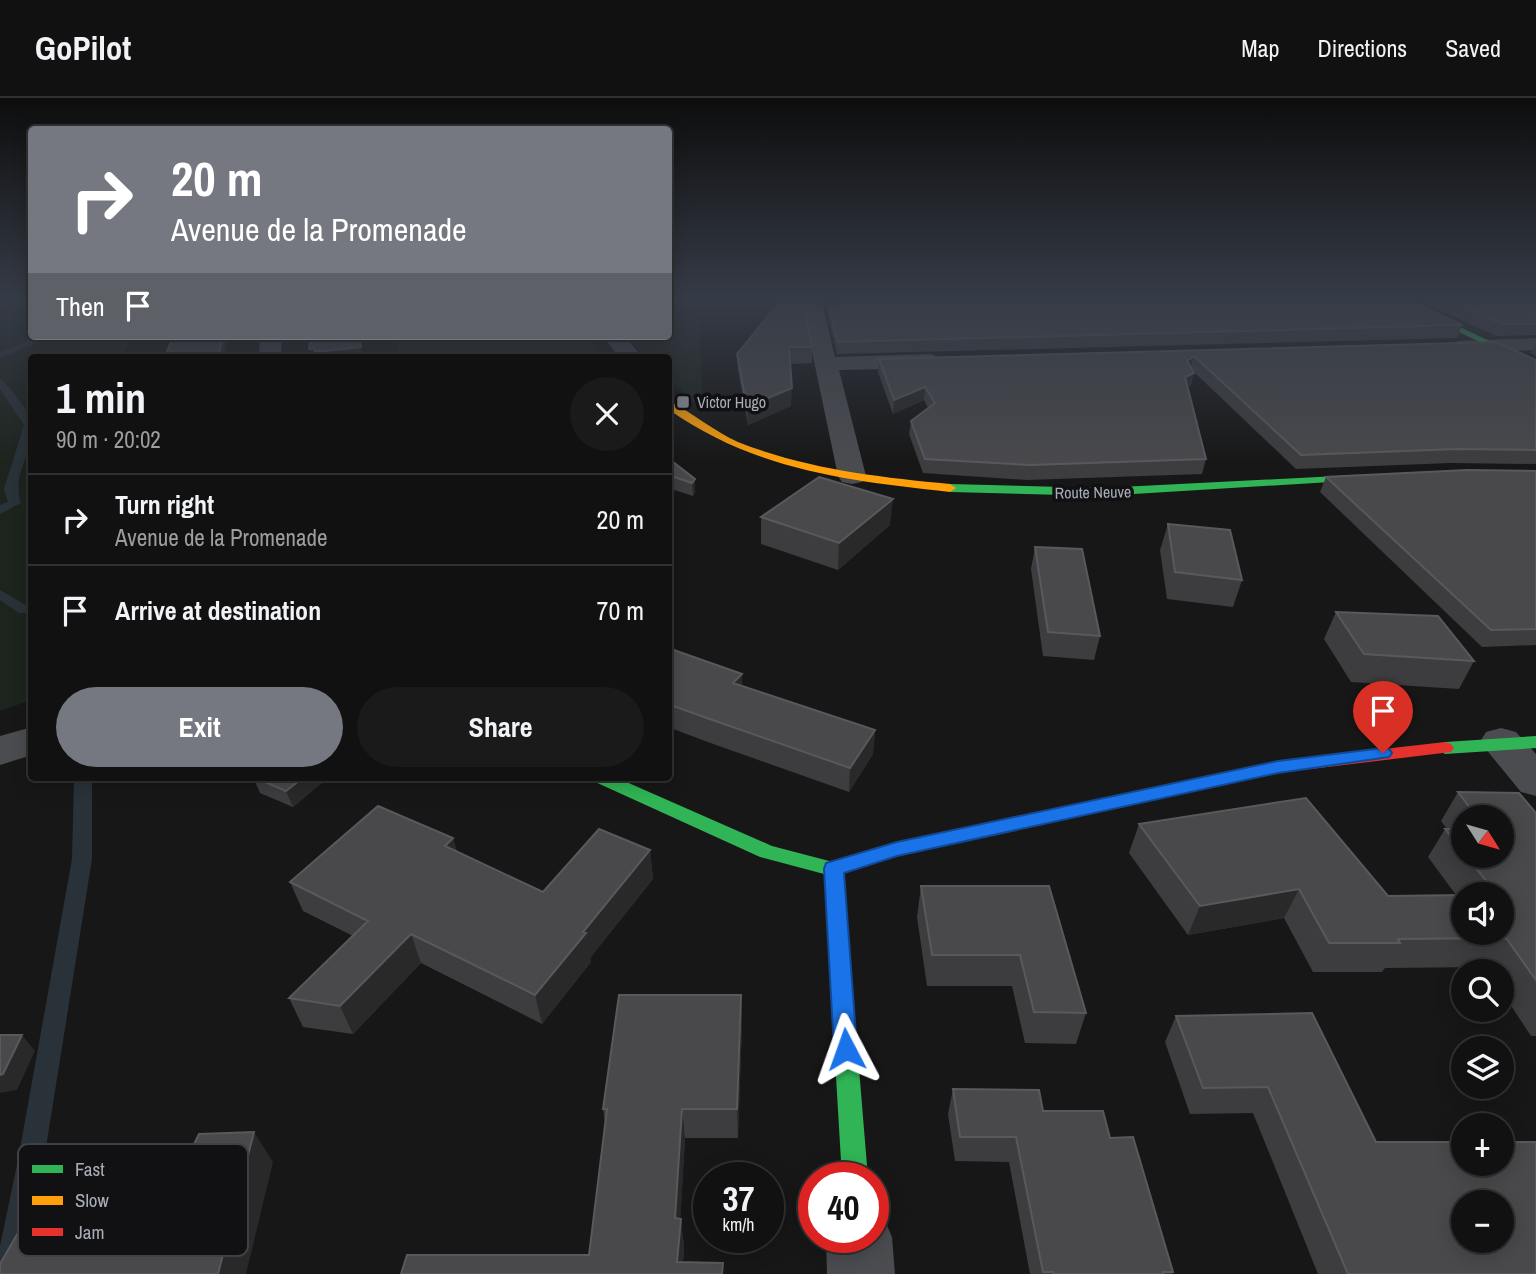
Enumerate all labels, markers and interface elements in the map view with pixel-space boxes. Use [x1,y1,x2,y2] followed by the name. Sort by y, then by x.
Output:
[35,26,131,70] text: GoPilot
[1241,32,1279,64] text: Map
[1317,32,1407,64] text: Directions
[1445,32,1501,64] text: Saved
[171,145,263,211] text: 20 m
[56,154,147,245] icon: right
[171,208,467,251] text: Avenue de la Promenade
[119,287,157,325] icon: arrive
[56,289,105,324] text: Then
[56,370,146,426] text: 1 min
[570,377,644,451] button: close
[697,391,766,413] place label: Victor Hugo
[675,394,691,410] marker: Victor Hugo
[56,424,161,455] text: 90 m · 20:02
[1055,480,1131,504] street label: Route Neuve
[115,487,214,522] text: Turn right
[56,501,94,539] icon: right
[597,502,644,537] text: 20 m
[115,522,328,553] text: Avenue de la Promenade
[56,592,94,630] icon: arrive
[115,593,321,628] text: Arrive at destination
[597,593,644,628] text: 70 m
[1353,681,1413,753] pin
[56,687,343,767] button: Exit
[357,687,644,767] button: Share
[1364,692,1402,730] icon: arrive
[1451,805,1514,868] north arrow
[1451,805,1514,1253] map controls
[1451,882,1514,945] button: sound
[1451,959,1514,1022] button: search
[809,1012,883,1086] position arrow
[1451,1036,1514,1099] button: layers
[1451,1113,1514,1176] button: +
[18,1144,248,1256] legend
[75,1156,105,1182] text: Fast
[798,1162,889,1253] speed limit sign: 40
[723,1175,754,1222] text: 37
[75,1187,110,1213] text: Slow
[1451,1190,1514,1253] button: −
[723,1212,755,1237] text: km/h
[75,1219,104,1245] text: Jam

